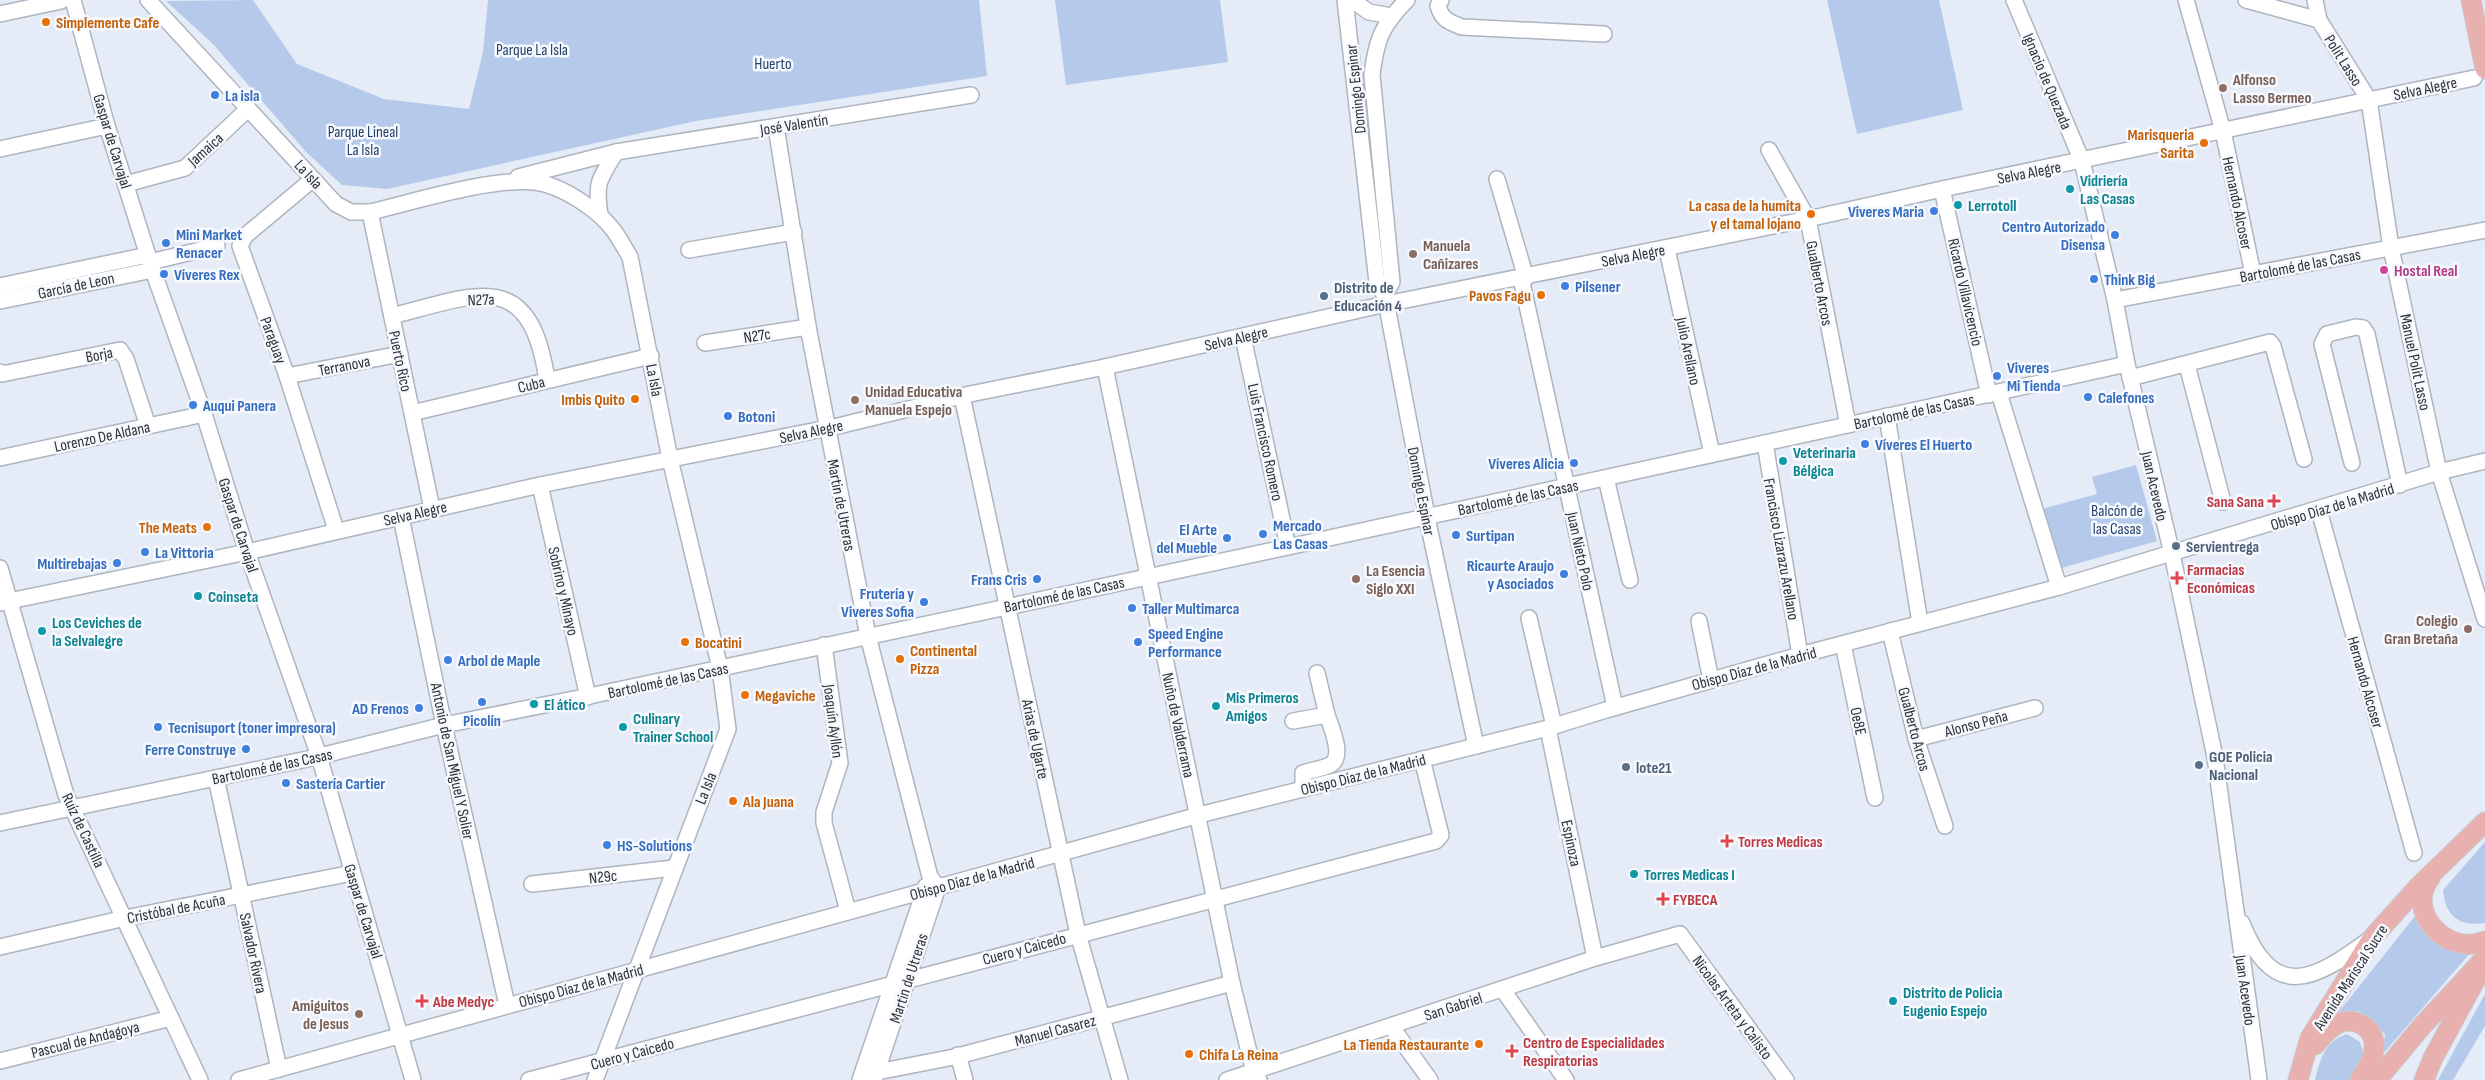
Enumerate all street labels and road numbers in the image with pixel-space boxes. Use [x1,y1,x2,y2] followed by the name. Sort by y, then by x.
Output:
[2018,31,2075,133] street label: Ignacio de Quezada
[2320,32,2366,90] street label: Polit Lasso
[1342,43,1371,134] street label: Domingo Espinar
[2392,73,2459,105] street label: Selva Alegre
[88,92,135,191] street label: Gaspar de Carvajal
[758,111,830,140] street label: José Valentín
[184,129,228,172] street label: Jamaica
[2217,155,2256,252] street label: Hernando Alcoser
[290,157,326,193] street label: La Isla
[1996,158,2063,189] street label: Selva Alegre
[1943,237,1986,348] street label: Ricardo Villavicencio
[1801,239,1836,327] street label: Gualberto Arcos
[1600,241,1667,272] street label: Selva Alegre
[2238,245,2363,288] street label: Bartolomé de las Casas
[36,269,116,304] street label: García de Leon
[467,291,495,310] street label: N27a
[2395,312,2434,412] street label: Manuel Polit Lasso
[255,314,290,367] street label: Paraguay
[1671,315,1704,387] street label: Julio Arellano
[1203,323,1270,356] street label: Selva Alegre
[742,325,772,348] street label: N27c
[384,329,415,394] street label: Puerto Rico
[84,344,115,367] street label: Borja
[317,352,372,381] street label: Terranova
[641,362,666,398] street label: La Isla
[516,373,547,398] street label: Cuba
[1243,382,1286,503] street label: Luis Francisco Romero
[1852,390,1977,435] street label: Bartolomé de las Casas
[778,416,845,448] street label: Selva Alegre
[53,418,152,457] street label: Lorenzo De Aldana
[1403,445,1438,537] street label: Domingo Espinar
[2136,449,2171,523] street label: Juan Acevedo
[822,458,859,553] street label: Martin de Utreras
[213,476,262,575] street label: Gaspar de Carvajal
[1456,476,1581,521] street label: Bartolomé de las Casas
[1759,477,1802,622] street label: Francisco Lizarazu Arellano
[2268,480,2397,535] street label: Obispo Díaz de la Madrid
[382,498,449,531] street label: Selva Alegre
[1562,509,1597,592] street label: Juan Nieto Polo
[543,545,582,638] street label: Sobrino y Minayo
[1002,573,1127,618] street label: Bartolomé de las Casas
[2342,634,2387,731] street label: Hernando Alcoser
[1690,644,1819,695] street label: Obispo Díaz de la Madrid
[606,659,731,704] street label: Bartolomé de las Casas
[1157,671,1198,780] street label: Nuño de Valderrama
[425,680,478,842] street label: Antonio de San Miguel Y Solier
[818,682,846,759] street label: Joaquín Ayllón
[1893,685,1934,774] street label: Gualberto Arcos
[1017,697,1052,781] street label: Arias de Ugarte
[1845,706,1870,737] street label: Oe8E
[1942,707,2010,742] street label: Alonso Peña
[210,745,335,790] street label: Bartolomé de las Casas
[1299,751,1428,800] street label: Obispo Díaz de la Madrid
[691,770,721,807] street label: La Isla
[57,790,108,871] street label: Ruíz de Castilla
[1556,818,1585,868] street label: Espinoza
[908,854,1037,905] street label: Obispo Díaz de la Madrid
[339,862,386,961] street label: Gaspar de Carvajal
[588,867,618,888] street label: N29c
[126,891,227,928] street label: Cristóbal de Acuña
[235,911,270,995] street label: Salvador Rivera
[2310,922,2392,1035] street label: Avenida Mariscal Sucre
[981,929,1068,970] street label: Cuero y Caicedo
[886,931,933,1026] street label: Martin de Utreras
[1688,952,1776,1064] street label: Nicolas Arteta y Calisto
[2230,953,2259,1027] street label: Juan Acevedo
[517,961,646,1012] street label: Obispo Díaz de la Madrid
[1422,989,1485,1026] street label: San Gabriel
[1013,1011,1098,1051] street label: Manuel Casarez
[29,1018,141,1063] street label: Pascual de Andagoya
[589,1034,676,1075] street label: Cuero y Caicedo

